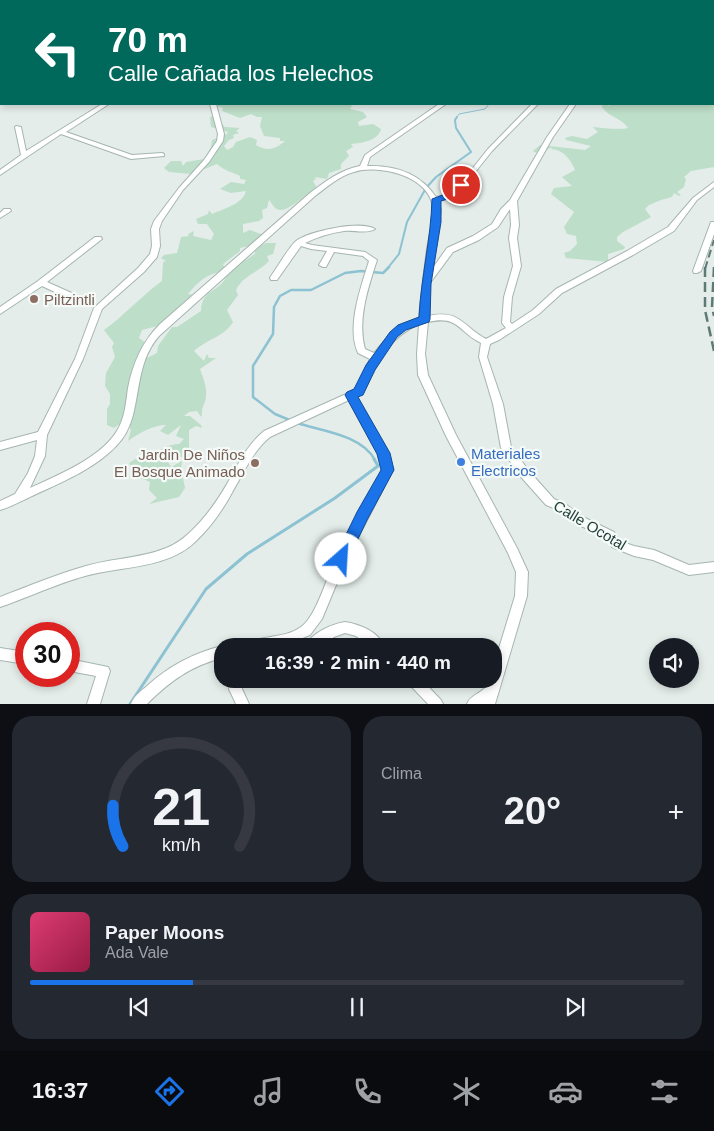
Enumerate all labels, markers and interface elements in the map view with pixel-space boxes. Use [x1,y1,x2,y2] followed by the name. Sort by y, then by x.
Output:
[25,20,90,85] icon: left
[108,20,188,59] text: 70 m
[108,61,373,86] text: Calle Cañada los Helechos
[440,164,482,206] pin
[447,171,475,199] icon: arrive
[44,291,95,308] place label: Piltzintli
[28,293,40,305] marker: Piltzintli
[471,445,540,479] place label: Materiales Electricos
[114,446,245,480] place label: Jardin De Niños El Bosque Animado
[455,456,467,468] marker: Materiales Electricos
[249,457,261,469] marker: Jardin De Niños El Bosque Animado
[551,497,629,553] street label: Calle Ocotal
[314,532,366,584] position arrow
[15,622,80,687] speed limit sign: 30
[649,638,699,688] map controls
[649,638,699,688] button: sound
[265,652,451,673] text: 16:39 · 2 min · 440 m
[381,765,422,782] text: Clima
[153,778,210,836] text: 21
[504,790,561,832] text: 20°
[381,796,397,827] text: −
[668,796,684,827] text: +
[162,835,201,855] text: km/h
[105,922,224,943] text: Paper Moons
[105,944,169,961] text: Ada Vale
[125,993,153,1021] icon: previous
[343,993,371,1021] icon: pause
[561,993,589,1021] icon: next
[152,1074,187,1109] icon: directions
[251,1074,286,1109] icon: music
[350,1074,385,1109] icon: phone
[449,1074,484,1109] icon: climate
[548,1074,583,1109] icon: car
[647,1074,682,1109] icon: filters
[32,1078,88,1103] text: 16:37

